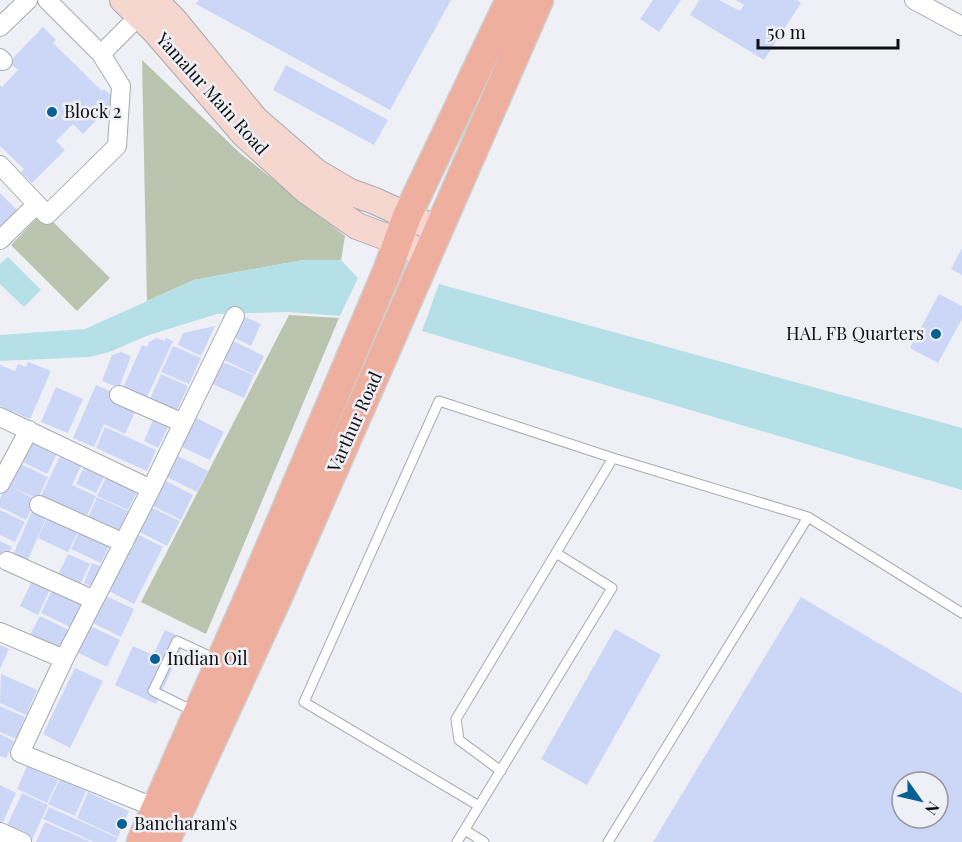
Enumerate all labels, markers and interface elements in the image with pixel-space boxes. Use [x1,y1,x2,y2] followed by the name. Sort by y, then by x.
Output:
[758,12,898,50] scale bar
[767,20,806,44] text: 50 m
[151,26,275,160] street label: Yamalur Main Road
[64,99,121,123] place label: Block 2
[45,105,59,119] marker: Block 2
[786,321,924,345] place label: HAL FB Quarters
[929,327,943,341] marker: HAL FB Quarters
[321,367,387,477] street label: Varthur Road
[167,646,248,670] place label: Indian Oil
[148,652,162,666] marker: Indian Oil
[890,770,950,830] north arrow
[921,798,945,820] text: N
[134,811,237,835] place label: Bancharam's
[115,817,129,831] marker: Bancharam's

